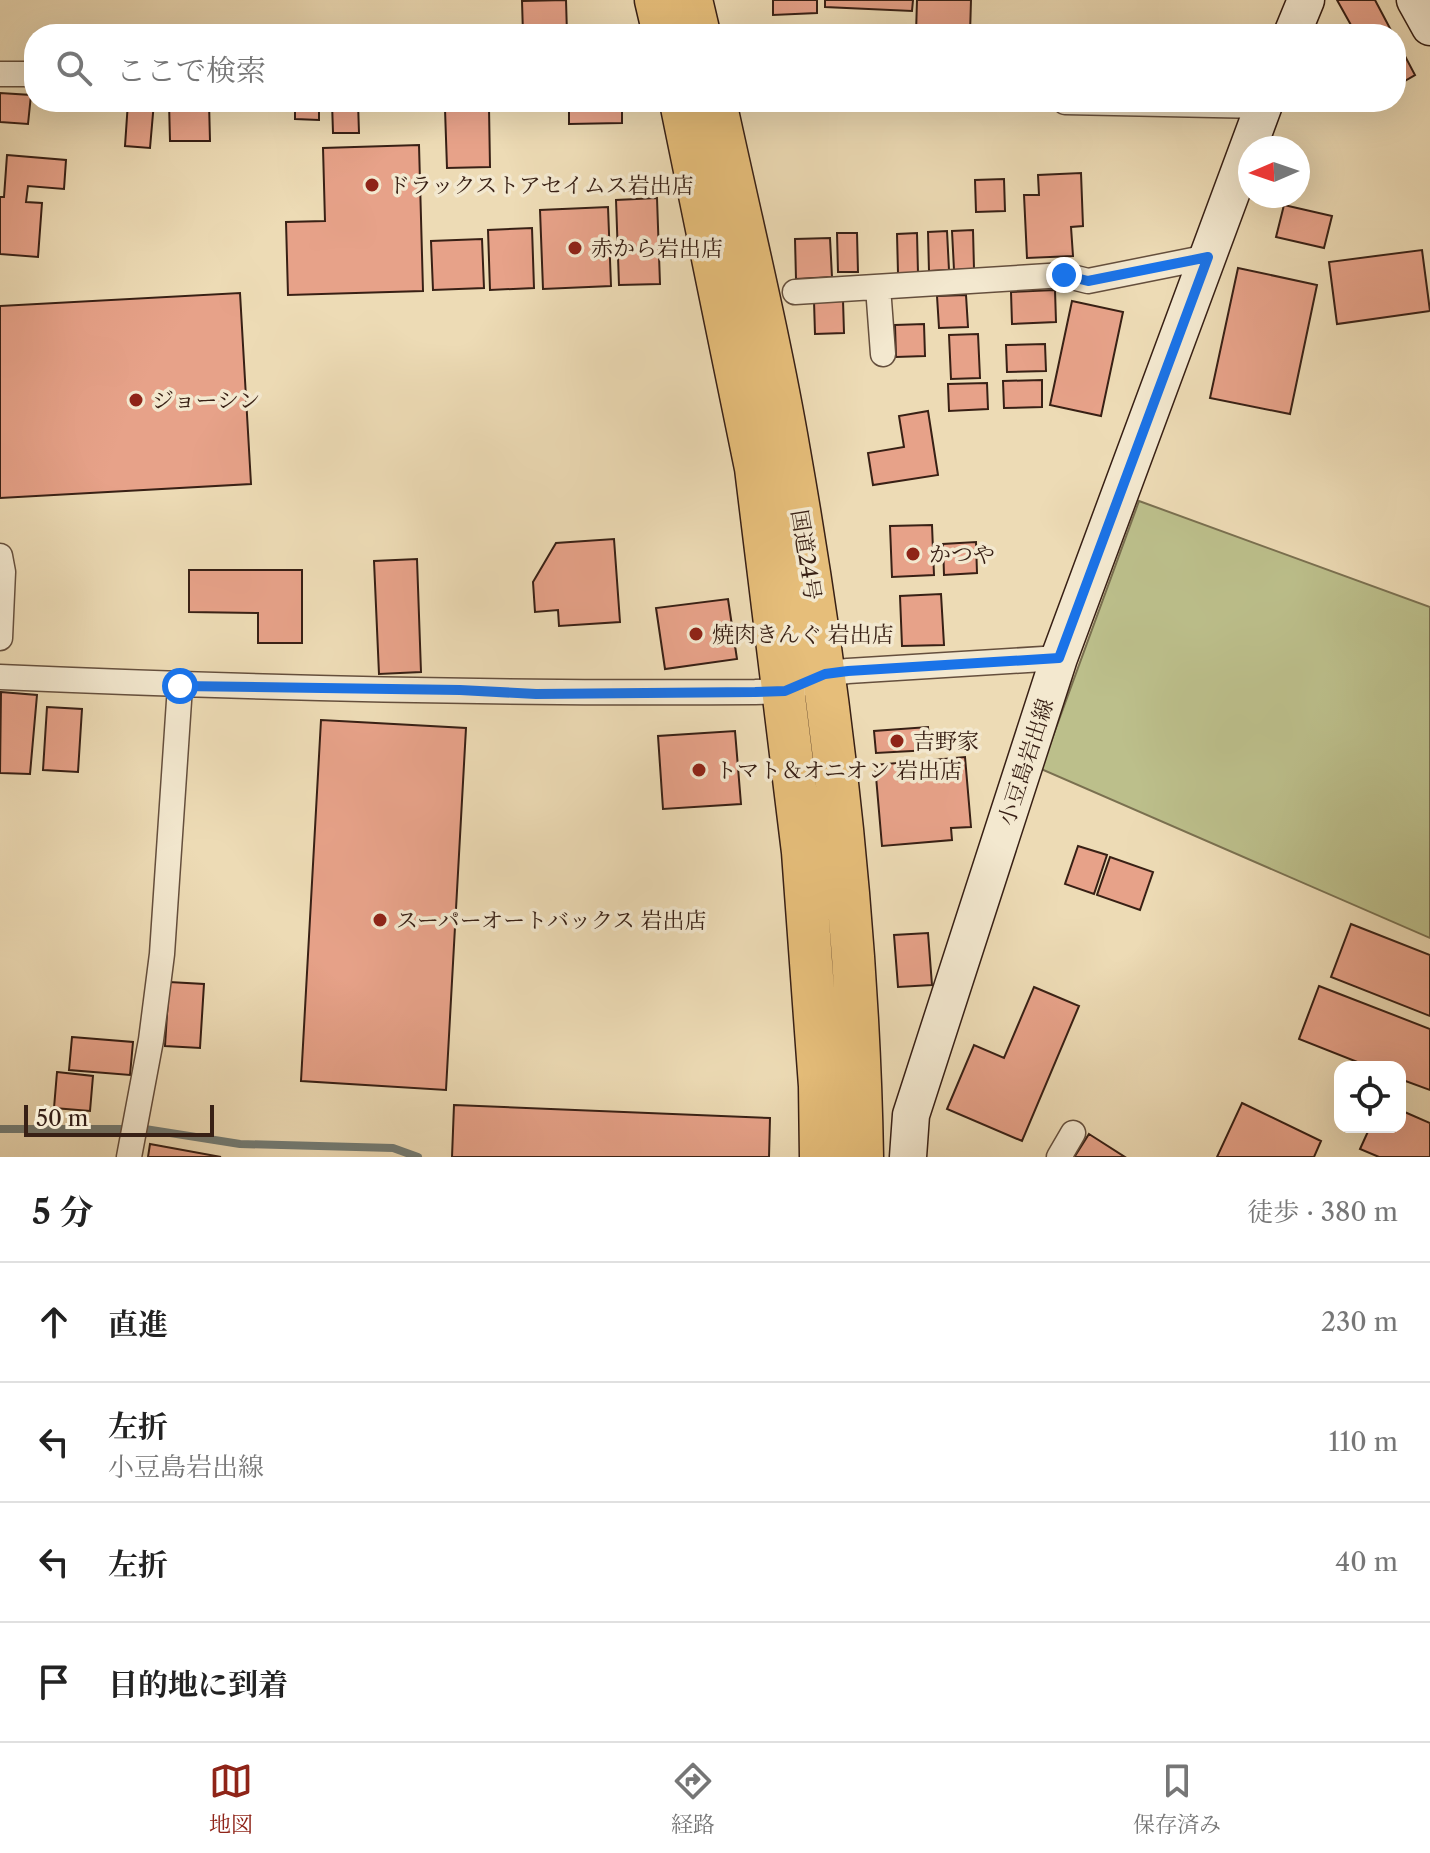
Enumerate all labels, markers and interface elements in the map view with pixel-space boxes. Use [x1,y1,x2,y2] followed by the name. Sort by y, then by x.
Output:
[24,24,1406,112] search box
[52,46,96,90] icon: search
[116,52,266,89] text: ここで検索
[1238,136,1310,208] north arrow
[388,172,694,199] place label: ドラックストアセイムス岩出店
[363,176,381,194] marker: ドラックストアセイムス岩出店
[591,235,723,262] place label: 赤から岩出店
[566,239,584,257] marker: 赤から岩出店
[1046,257,1082,293] route end
[152,387,261,414] place label: ジョーシン
[127,391,145,409] marker: ジョーシン
[786,508,826,602] street label: 国道24号
[929,541,995,568] place label: かつや
[904,545,922,563] marker: かつや
[712,621,894,648] place label: 焼肉きんぐ 岩出店
[687,625,705,643] marker: 焼肉きんぐ 岩出店
[162,668,198,704] route start
[993,695,1059,829] street label: 小豆島岩出線
[913,728,979,755] place label: 吉野家
[888,732,906,750] marker: 吉野家
[715,757,962,784] place label: トマト＆オニオン 岩出店
[690,761,708,779] marker: トマト＆オニオン 岩出店
[396,907,707,934] place label: スーパーオートバックス 岩出店
[371,911,389,929] marker: スーパーオートバックス 岩出店
[1334,1061,1406,1133] map controls
[1334,1061,1406,1133] button: locate
[24,1101,214,1137] scale bar
[36,1105,88,1132] text: 50 m
[32,1191,93,1233] text: 5 分
[1247,1196,1398,1228] text: 徒歩 · 380 m
[32,1300,76,1344] icon: ahead
[108,1306,168,1343] text: 直進
[1321,1306,1398,1338] text: 230 m
[108,1408,168,1445] text: 左折
[32,1420,76,1464] icon: left
[1329,1426,1398,1458] text: 110 m
[108,1451,264,1483] text: 小豆島岩出線
[32,1540,76,1584] icon: left
[108,1546,168,1583] text: 左折
[1335,1546,1398,1578] text: 40 m
[32,1660,76,1704] icon: arrive
[108,1666,288,1703] text: 目的地に到着
[209,1759,253,1838] tab: 地図
[671,1759,715,1838] tab: 経路
[1133,1759,1221,1838] tab: 保存済み

